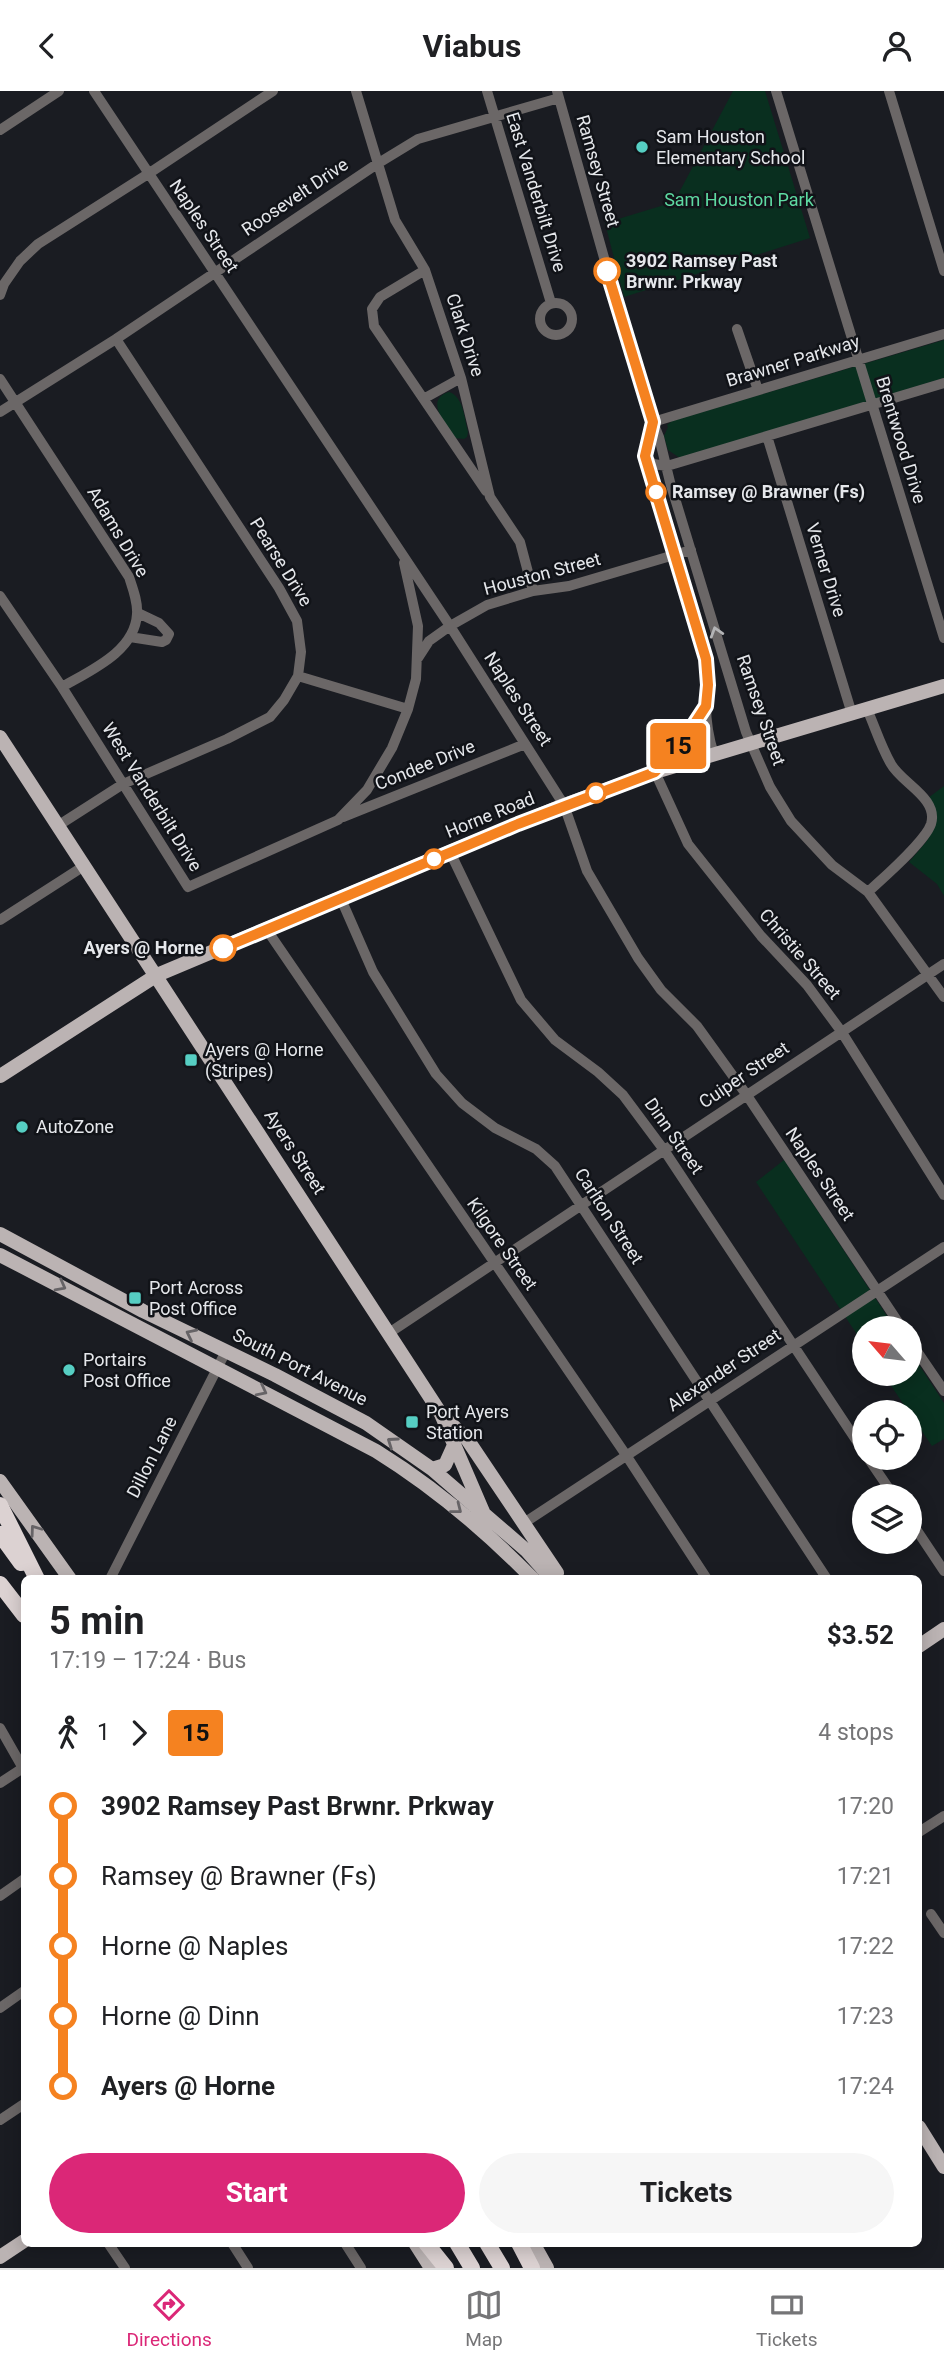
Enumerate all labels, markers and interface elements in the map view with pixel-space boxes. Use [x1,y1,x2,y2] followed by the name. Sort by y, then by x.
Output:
[28,27,66,65] icon: back
[423,27,521,65] text: Viabus
[878,27,916,65] icon: person
[502,109,571,274] street label: East Vanderbilt Drive
[572,112,625,230] street label: Ramsey Street
[656,126,805,168] place label: Sam Houston Elementary School
[634,139,650,155] marker: Sam Houston Elementary School
[238,153,352,240] street label: Roosevelt Drive
[166,175,243,276] street label: Naples Street
[664,189,815,210] park label: Sam Houston Park
[626,250,777,292] place label: 3902 Ramsey Past Brwnr. Prkway
[594,258,620,284] marker: 3902 Ramsey Past Brwnr. Prkway
[442,291,489,379] street label: Clark Drive
[724,330,863,391] street label: Brawner Parkway
[872,374,931,506] street label: Brentwood Drive
[672,481,865,503] place label: Ramsey @ Brawner (Fs)
[646,482,666,502] marker: Ramsey @ Brawner (Fs)
[83,483,154,581] street label: Adams Drive
[246,514,317,610] street label: Pearse Drive
[802,520,851,619] street label: Verner Drive
[481,548,603,599] street label: Houston Street
[709,626,724,638] one-way arrow
[480,648,557,750] street label: Naples Street
[733,652,790,768] street label: Ramsey Street
[98,719,207,875] street label: West Vanderbilt Drive
[646,723,710,769] line badge: 15
[664,732,692,760] text: 15
[372,735,478,794] street label: Condee Drive
[586,783,606,803] unlabelled marker
[442,787,538,842] street label: Horne Road
[424,849,444,869] unlabelled marker
[755,904,845,1003] street label: Christie Street
[210,935,236,961] marker: Ayers @ Horne
[83,937,204,958] place label: Ayers @ Horne
[695,1037,793,1112] street label: Cuiper Street
[205,1039,323,1082] place label: Ayers @ Horne (Stripes)
[183,1052,199,1068] marker: Ayers @ Horne (Stripes)
[641,1094,708,1178] street label: Dinn Street
[260,1106,331,1198] street label: Ayers Street
[36,1116,114,1137] place label: AutoZone
[14,1119,30,1135] marker: AutoZone
[782,1123,859,1224] street label: Naples Street
[571,1164,648,1268] street label: Carlton Street
[463,1194,542,1294] street label: Kilgore Street
[149,1277,243,1319] place label: Port Across Post Office
[53,1278,66,1292] one-way arrow
[127,1290,143,1306] marker: Port Across Post Office
[852,1316,922,1386] north arrow
[852,1316,922,1554] map controls
[229,1324,371,1410] street label: South Port Avenue
[663,1324,784,1415] street label: Alexander Street
[186,1329,198,1343] one-way arrow
[83,1349,171,1391] place label: Portairs Post Office
[61,1362,77,1378] marker: Portairs Post Office
[255,1383,268,1397] one-way arrow
[852,1400,922,1470] button: locate
[426,1401,509,1443] place label: Port Ayers Station
[122,1413,181,1501] street label: Dillon Lane
[404,1414,420,1430] marker: Port Ayers Station
[386,1437,399,1450] one-way arrow
[852,1484,922,1554] button: layers
[449,1500,461,1513] one-way arrow
[31,1525,43,1538] one-way arrow
[49,1599,145,1643] text: 5 min
[827,1620,894,1650] text: $3.52
[49,1647,246,1674] text: 17:19 – 17:24 · Bus
[49,1714,87,1752] icon: walk
[120,1714,158,1752] icon: forward
[97,1719,110,1746] text: 1
[182,1719,209,1747] text: 15
[818,1719,894,1746] text: 4 stops
[101,1791,494,1821] text: 3902 Ramsey Past Brwnr. Prkway
[837,1793,894,1820] text: 17:20
[101,1861,377,1891] text: Ramsey @ Brawner (Fs)
[837,1863,894,1890] text: 17:21
[101,1931,288,1961] text: Horne @ Naples
[837,1933,894,1960] text: 17:22
[101,2001,260,2031] text: Horne @ Dinn
[837,2003,894,2030] text: 17:23
[101,2071,275,2101] text: Ayers @ Horne
[837,2073,894,2100] text: 17:24
[49,2153,465,2233] button: Start
[479,2153,894,2233] button: Tickets
[127,2286,212,2351] tab: Directions
[465,2286,503,2351] tab: Map
[756,2286,817,2351] tab: Tickets

